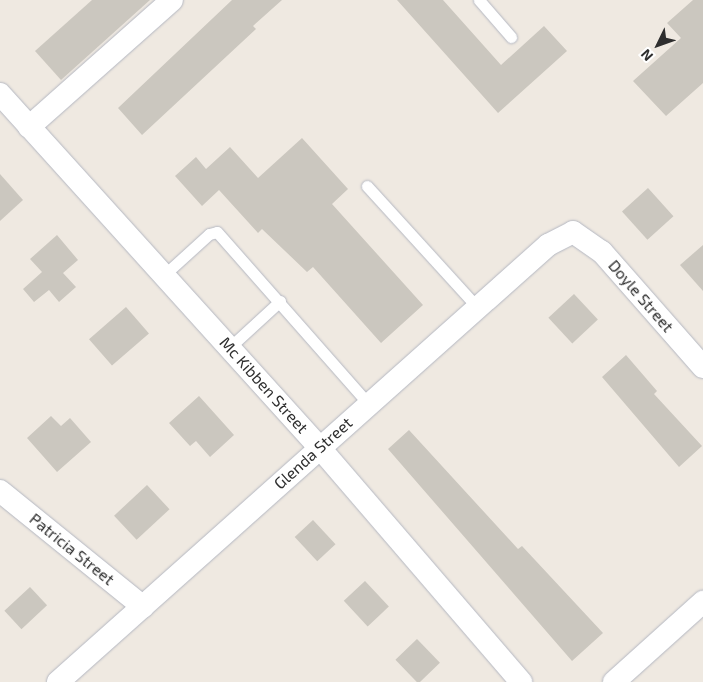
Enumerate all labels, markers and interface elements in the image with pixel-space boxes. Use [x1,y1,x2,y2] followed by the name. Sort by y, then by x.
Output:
[633,20,683,70] north arrow
[637,46,656,65] text: N
[604,256,678,336] street label: Doyle Street
[216,333,312,437] street label: Mc Kibben Street
[270,413,356,493] street label: Glenda Street
[26,509,118,589] street label: Patricia Street

